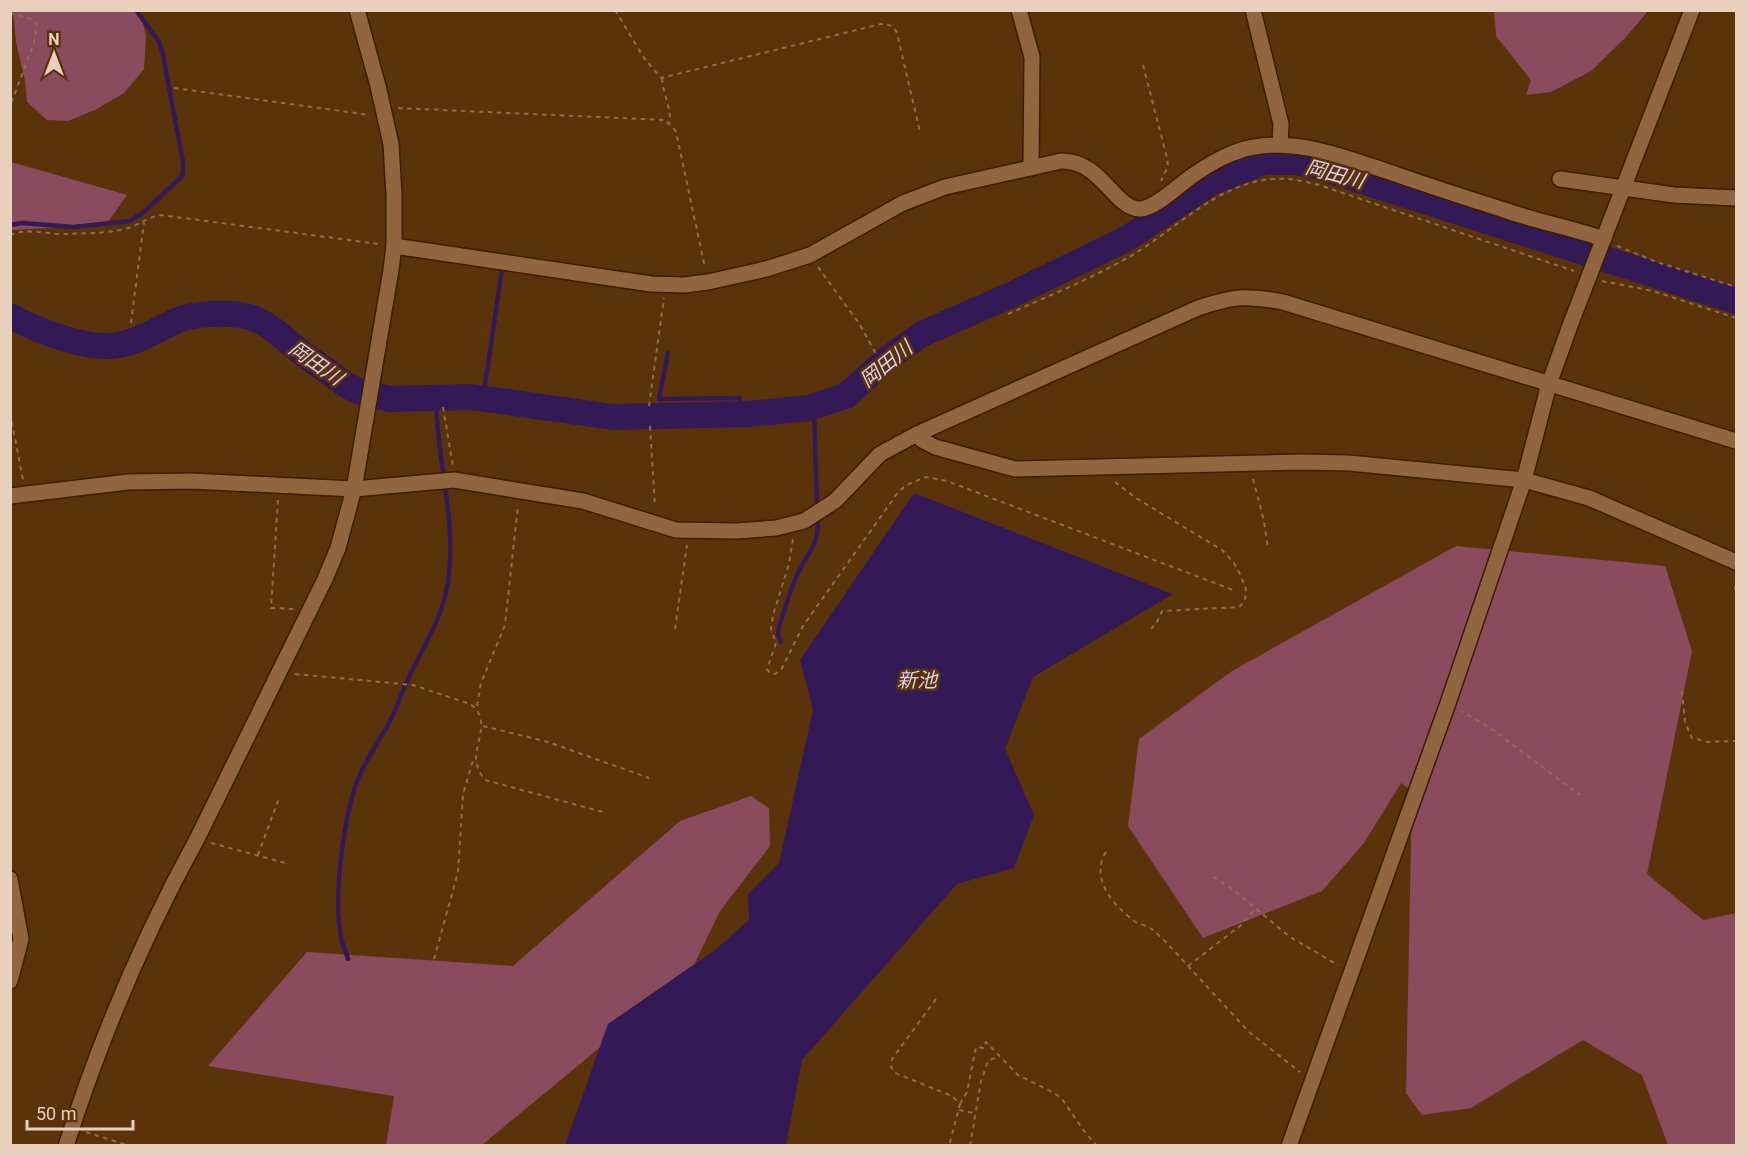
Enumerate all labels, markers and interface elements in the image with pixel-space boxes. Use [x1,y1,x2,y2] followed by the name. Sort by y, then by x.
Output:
[24,24,84,84] north arrow
[48,30,60,49] text: N
[1303,155,1369,194] water label: 岡田川
[855,335,918,392] water label: 岡田川
[285,336,349,391] water label: 岡田川
[897,668,939,692] water label: 新池
[27,1093,134,1131] scale bar
[36,1103,76,1124] text: 50 m

